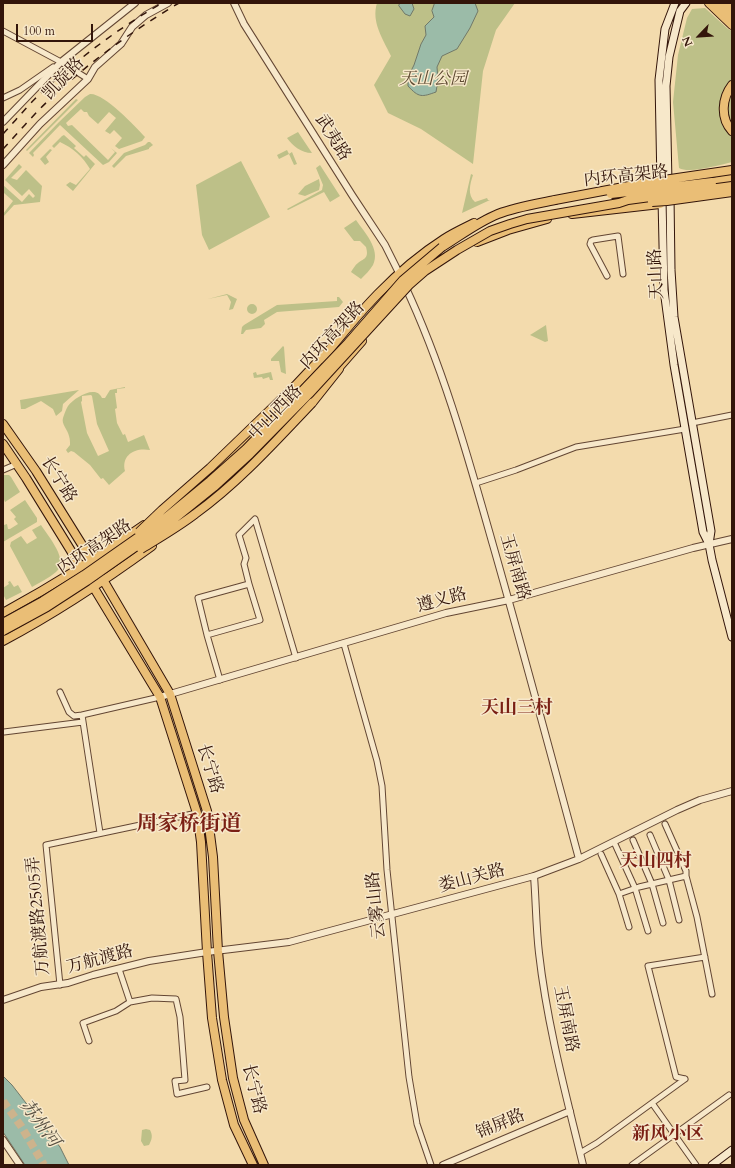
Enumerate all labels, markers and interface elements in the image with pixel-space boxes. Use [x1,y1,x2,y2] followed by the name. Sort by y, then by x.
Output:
[18,16,95,42] scale bar
[679,16,719,56] north arrow
[23,23,55,39] text: 100 m
[679,34,696,49] text: N
[39,53,89,105] street label: 凯旋路
[399,70,467,90] park label: 天山公园
[310,111,354,165] street label: 武夷路
[583,162,669,192] street label: 内环高架路
[645,248,669,300] street label: 天山路
[297,298,369,374] street label: 内环高架路
[245,381,307,445] street label: 中山西路
[36,453,80,507] street label: 长宁路
[54,516,136,580] street label: 内环高架路
[495,532,533,602] street label: 玉屏南路
[415,585,469,617] street label: 遵义路
[481,698,553,720] district label: 天山三村
[192,742,226,796] street label: 长宁路
[137,812,241,838] district label: 周家桥街道
[620,851,692,873] district label: 天山四村
[24,855,54,977] street label: 万航渡路2505弄
[437,860,507,898] street label: 娄山关路
[363,870,391,940] street label: 云雾山路
[65,941,135,979] street label: 万航渡路
[548,984,582,1054] street label: 玉屏南路
[237,1062,269,1116] street label: 长宁路
[14,1096,64,1152] water label: 苏州河
[474,1106,528,1144] street label: 锦屏路
[632,1124,704,1146] district label: 新风小区

